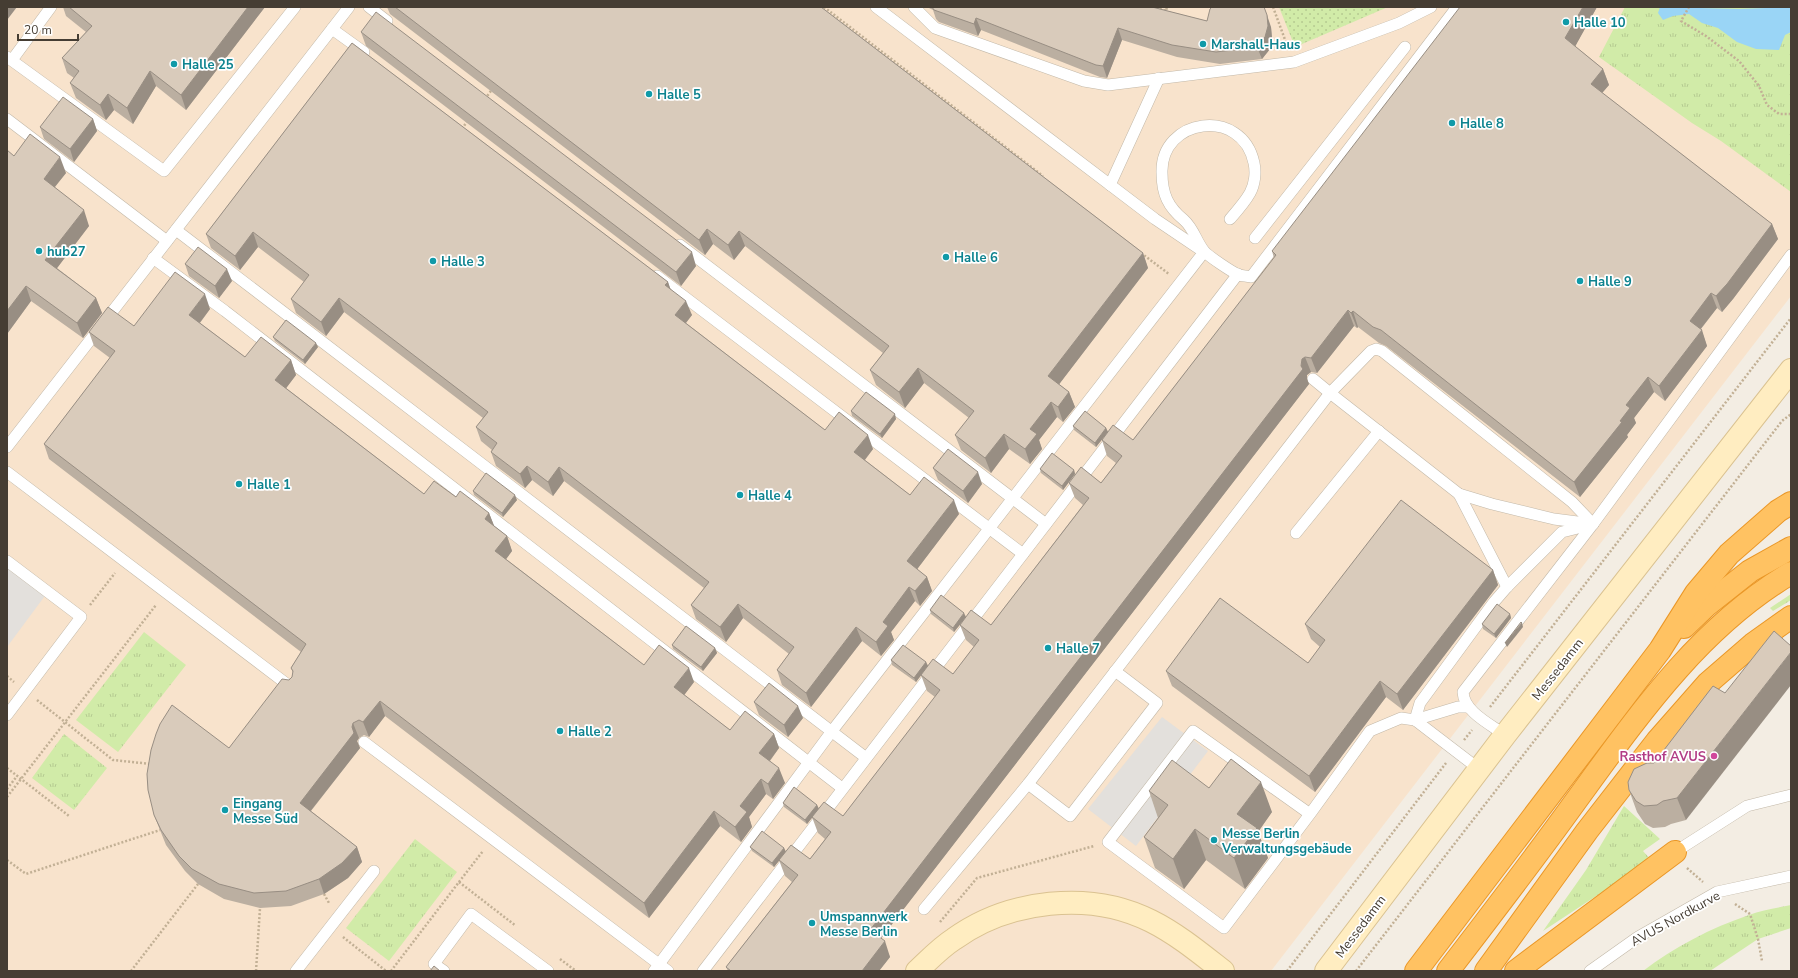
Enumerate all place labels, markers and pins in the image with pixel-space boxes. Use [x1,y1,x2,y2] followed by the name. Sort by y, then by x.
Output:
[1574,14,1626,32] place label: Halle 10
[1561,17,1571,27] marker: Halle 10
[1211,36,1300,54] place label: Marshall-Haus
[1198,39,1208,49] marker: Marshall-Haus
[182,56,234,74] place label: Halle 25
[169,59,179,69] marker: Halle 25
[657,86,701,104] place label: Halle 5
[644,89,654,99] marker: Halle 5
[1460,115,1504,133] place label: Halle 8
[1447,118,1457,128] marker: Halle 8
[47,243,86,261] place label: hub27
[34,246,44,256] marker: hub27
[954,249,998,267] place label: Halle 6
[941,252,951,262] marker: Halle 6
[441,253,485,271] place label: Halle 3
[428,256,438,266] marker: Halle 3
[1588,273,1632,291] place label: Halle 9
[1575,276,1585,286] marker: Halle 9
[247,476,291,494] place label: Halle 1
[234,479,244,489] marker: Halle 1
[748,487,792,505] place label: Halle 4
[735,490,745,500] marker: Halle 4
[1056,640,1100,658] place label: Halle 7
[1043,643,1053,653] marker: Halle 7
[568,723,612,741] place label: Halle 2
[555,726,565,736] marker: Halle 2
[1620,748,1706,766] place label: Rasthof AVUS
[1709,751,1719,761] marker: Rasthof AVUS
[233,795,298,828] place label: Eingang Messe Süd
[220,805,230,815] marker: Eingang Messe Süd
[1221,825,1352,858] place label: Messe Berlin Verwaltungsgebäude
[1209,835,1219,845] marker: Messe Berlin Verwaltungsgebäude
[820,908,908,941] place label: Umspannwerk Messe Berlin
[807,918,817,928] marker: Umspannwerk Messe Berlin

